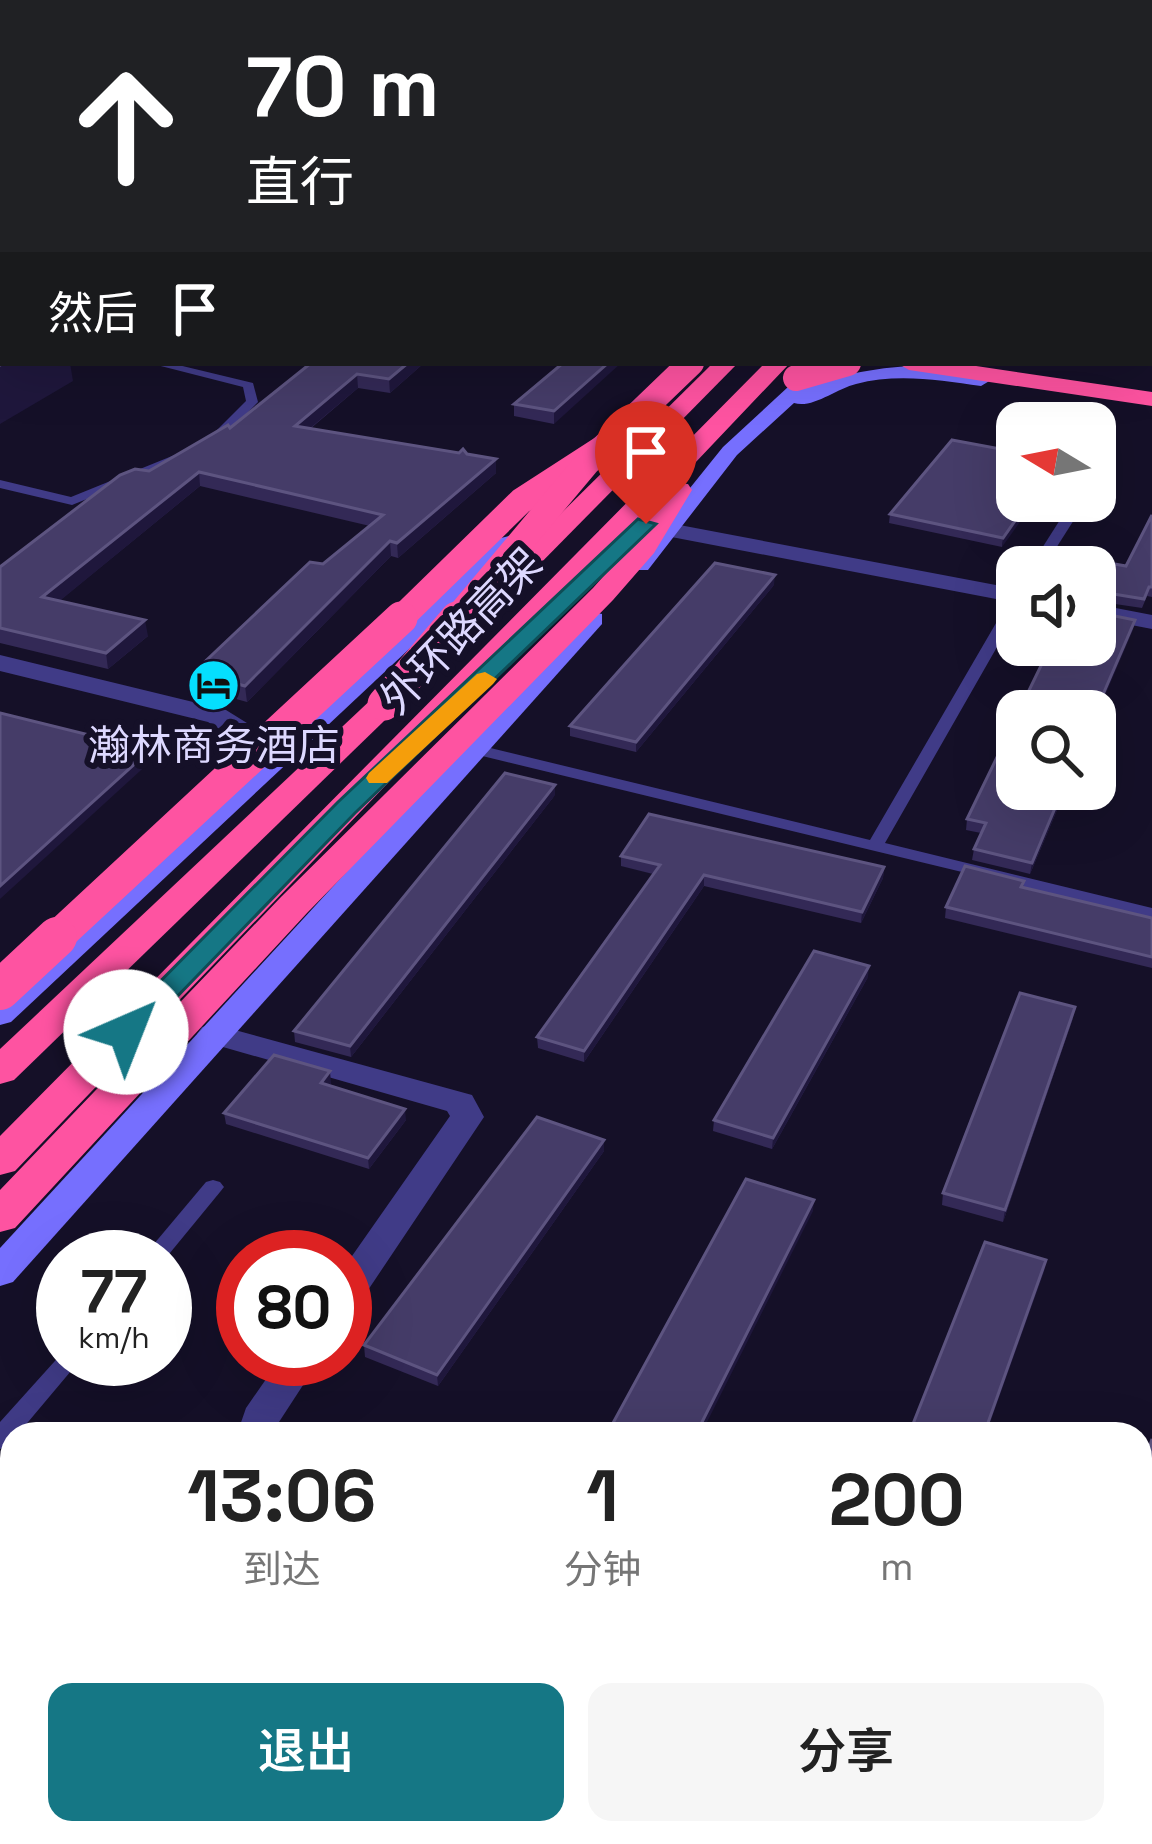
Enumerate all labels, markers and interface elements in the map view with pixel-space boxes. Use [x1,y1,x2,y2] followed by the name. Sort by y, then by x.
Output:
[246,33,440,141] text: 70 m
[48,48,204,204] icon: ahead
[246,148,354,217] text: 直行
[162,276,228,342] icon: arrive
[48,285,138,342] text: 然后
[595,401,697,524] pin
[996,402,1116,522] north arrow
[996,402,1116,810] map controls
[613,419,679,485] icon: arrive
[369,537,553,725] street label: 外环路高架
[996,546,1116,666] button: sound
[186,658,242,714] hotel icon: 瀚林商务酒店
[996,690,1116,810] button: search
[88,719,340,772] place label: 瀚林商务酒店
[63,969,189,1095] position arrow
[216,1230,372,1386] speed limit sign: 80
[81,1254,147,1331] text: 77
[78,1318,150,1357] text: km/h
[187,1450,376,1542] text: 13:06
[586,1450,619,1542] text: 1
[829,1454,965,1546] text: 200
[880,1542,913,1591] text: m
[243,1545,321,1594] text: 到达
[563,1545,641,1594] text: 分钟
[48,1683,564,1821] button: 退出
[588,1683,1104,1821] button: 分享

